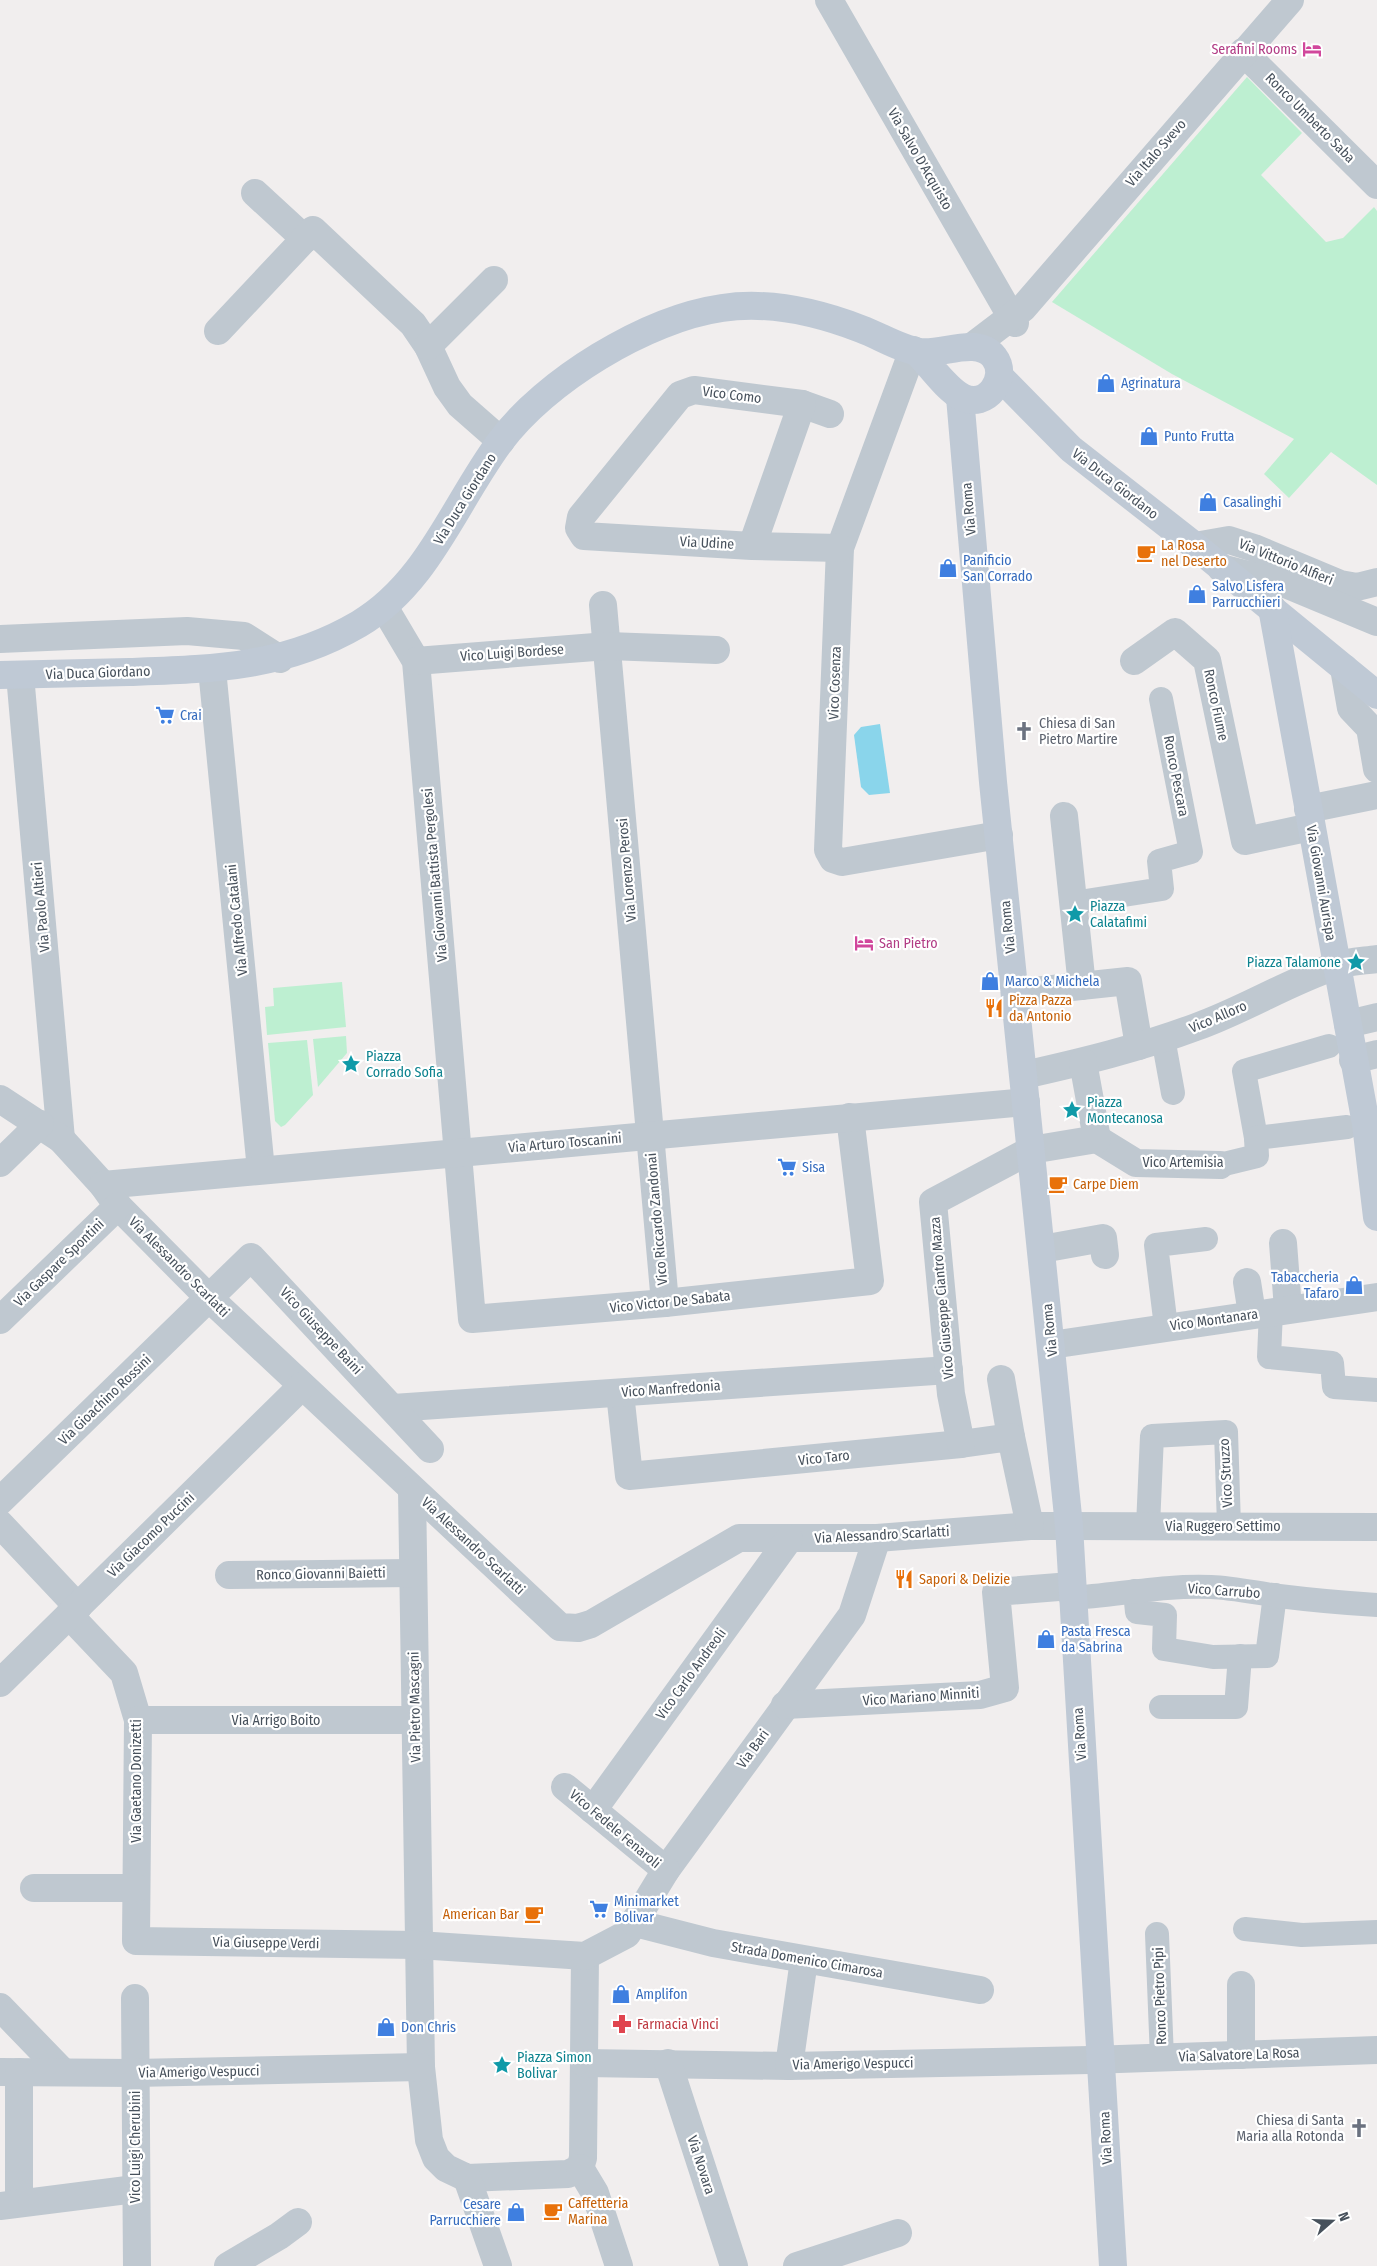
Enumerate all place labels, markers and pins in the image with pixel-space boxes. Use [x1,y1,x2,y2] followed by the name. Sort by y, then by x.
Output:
[1301,38,1323,60] hotel icon: Serafini Rooms
[1211,41,1297,58] place label: Serafini Rooms
[1095,372,1117,394] shop icon: Agrinatura
[1121,375,1181,392] place label: Agrinatura
[1138,425,1160,447] shop icon: Punto Frutta
[1164,428,1235,445] place label: Punto Frutta
[1197,491,1219,513] shop icon: Casalinghi
[1223,494,1281,511] place label: Casalinghi
[1161,537,1227,570] place label: La Rosa nel Deserto
[1135,542,1157,564] cafe icon: La Rosa nel Deserto
[963,552,1033,585] place label: Panificio San Corrado
[937,557,959,579] shop icon: Panificio San Corrado
[1212,578,1284,611] place label: Salvo Lisfera Parrucchieri
[1186,583,1208,605] shop icon: Salvo Lisfera Parrucchieri
[154,704,176,726] supermarket icon: Crai
[180,707,202,724] place label: Crai
[1039,715,1118,748] place label: Chiesa di San Pietro Martire
[1013,720,1035,742] church icon: Chiesa di San Pietro Martire
[1090,898,1147,931] place label: Piazza Calatafimi
[1064,903,1086,925] place icon: Piazza Calatafimi
[853,932,875,954] hotel icon: San Pietro
[879,935,938,952] place label: San Pietro
[1345,951,1367,973] place icon: Piazza Talamone
[1247,954,1341,971] place label: Piazza Talamone
[979,970,1001,992] shop icon: Marco & Michela
[1005,973,1100,990] place label: Marco & Michela
[1009,992,1072,1025] place label: Pizza Pazza da Antonio
[983,997,1005,1019] restaurant icon: Pizza Pazza da Antonio
[366,1048,443,1081] place label: Piazza Corrado Sofia
[340,1053,362,1075] place icon: Piazza Corrado Sofia
[1087,1094,1163,1127] place label: Piazza Montecanosa
[1061,1099,1083,1121] place icon: Piazza Montecanosa
[776,1156,798,1178] supermarket icon: Sisa
[802,1159,825,1176] place label: Sisa
[1047,1173,1069,1195] cafe icon: Carpe Diem
[1073,1176,1139,1193] place label: Carpe Diem
[1271,1269,1339,1302] place label: Tabaccheria Tafaro
[1343,1274,1365,1296] shop icon: Tabaccheria Tafaro
[893,1568,915,1590] restaurant icon: Sapori & Delizie
[919,1571,1010,1588] place label: Sapori & Delizie
[1061,1623,1131,1656] place label: Pasta Fresca da Sabrina
[1035,1628,1057,1650] shop icon: Pasta Fresca da Sabrina
[614,1893,679,1926] place label: Minimarket Bolivar
[588,1898,610,1920] supermarket icon: Minimarket Bolivar
[523,1903,545,1925] cafe icon: American Bar
[443,1906,519,1923] place label: American Bar
[610,1983,632,2005] shop icon: Amplifon
[636,1986,688,2003] place label: Amplifon
[611,2013,633,2035] pharmacy icon: Farmacia Vinci
[375,2016,397,2038] shop icon: Don Chris
[637,2016,719,2033] place label: Farmacia Vinci
[401,2019,456,2036] place label: Don Chris
[517,2049,592,2082] place label: Piazza Simon Bolivar
[491,2054,513,2076] place icon: Piazza Simon Bolivar
[1236,2112,1344,2145] place label: Chiesa di Santa Maria alla Rotonda
[1348,2117,1370,2139] church icon: Chiesa di Santa Maria alla Rotonda
[568,2195,628,2228] place label: Caffetteria Marina
[430,2196,501,2229] place label: Cesare Parrucchiere
[542,2200,564,2222] cafe icon: Caffetteria Marina
[505,2201,527,2223] shop icon: Cesare Parrucchiere

